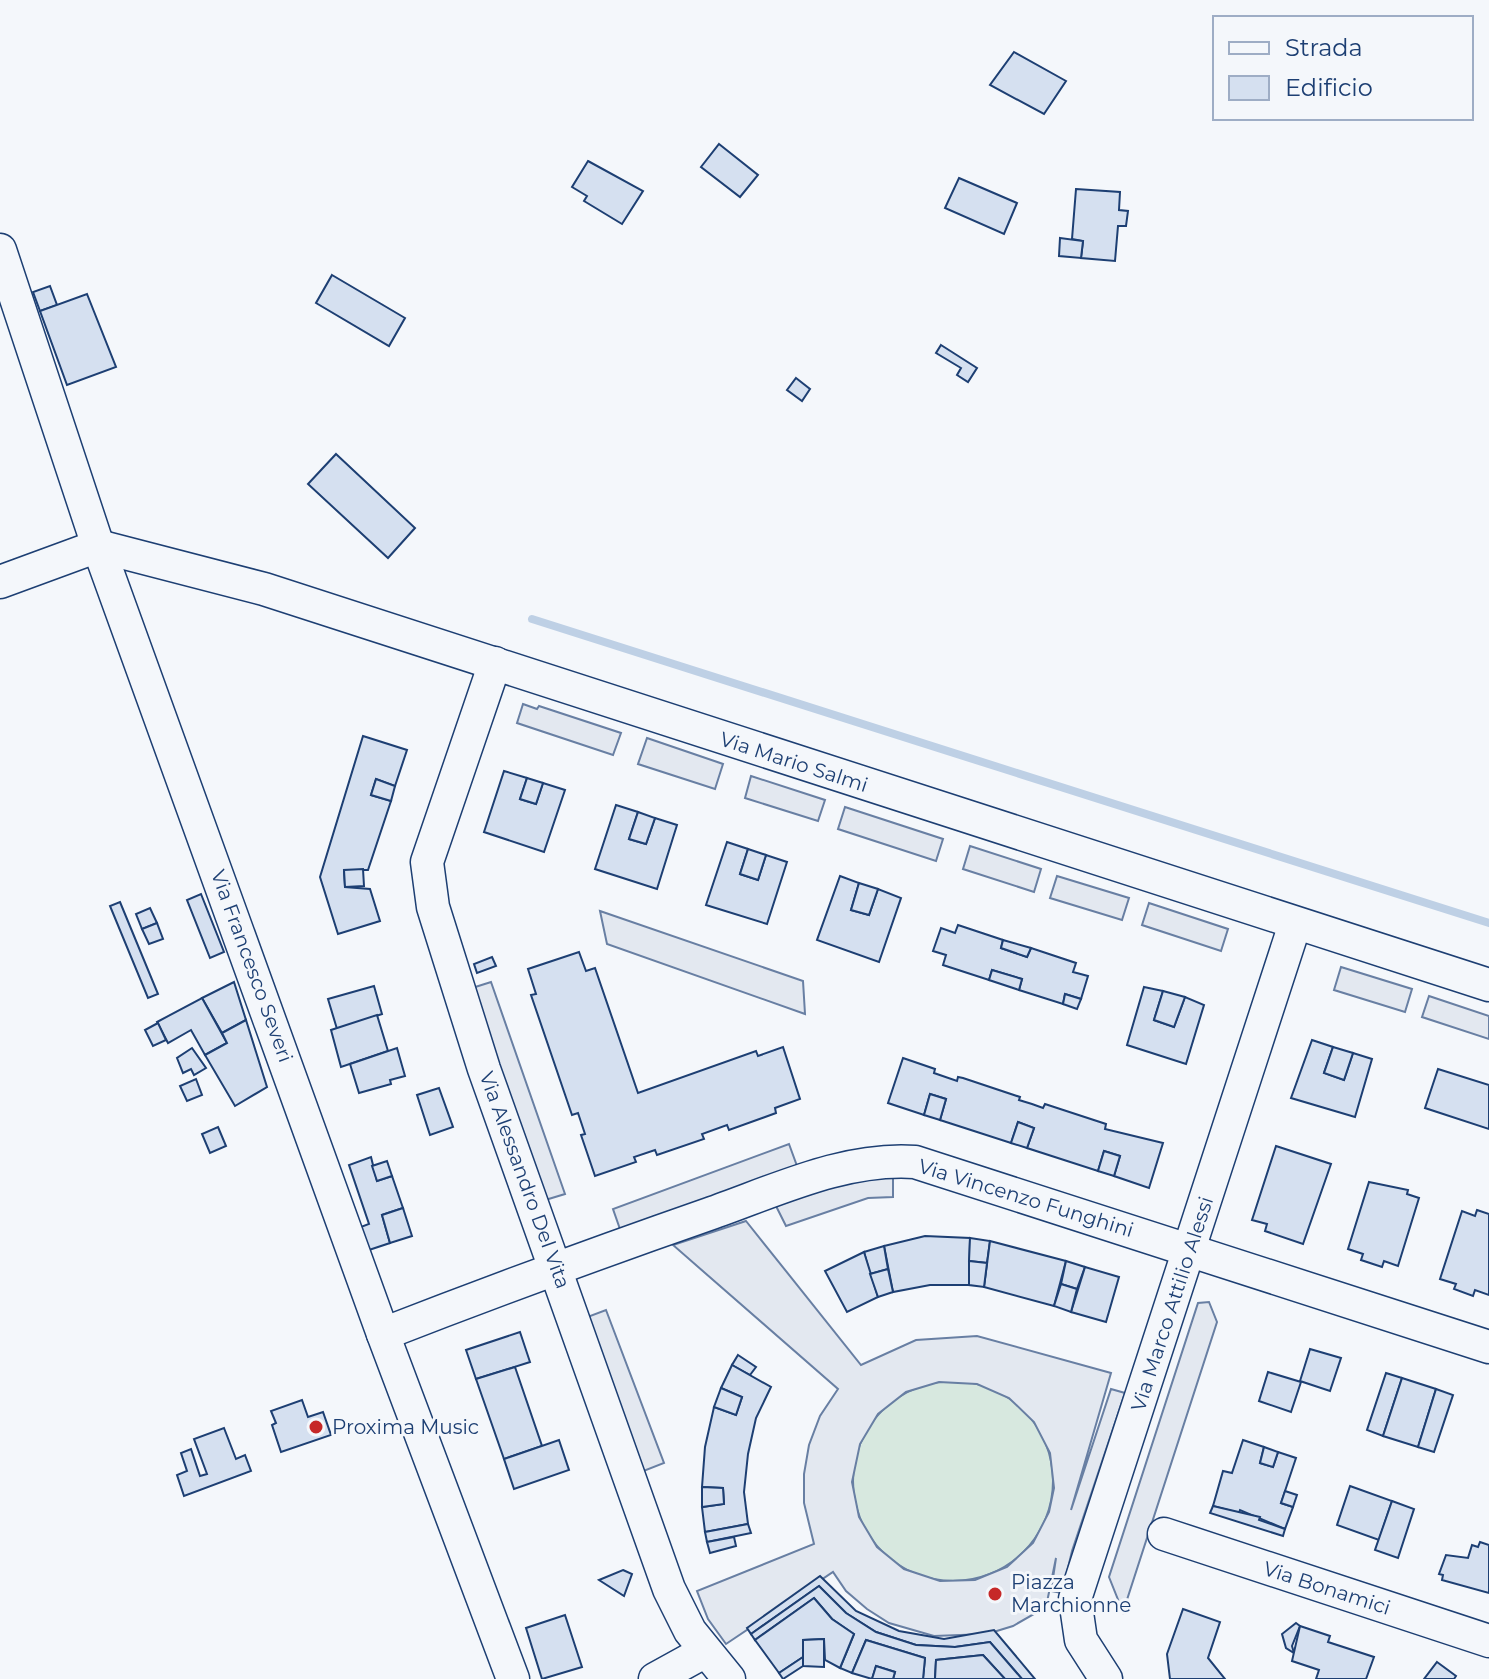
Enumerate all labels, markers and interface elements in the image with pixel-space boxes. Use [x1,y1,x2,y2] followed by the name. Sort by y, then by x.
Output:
[1213,16,1473,120] legend
[1285,33,1363,62] text: Strada
[1285,73,1373,102] text: Edificio
[717,727,871,797] street label: Via Mario Salmi
[206,867,298,1065] street label: Via Francesco Severi
[475,1068,575,1292] street label: Via Alessandro Del Vita
[915,1154,1137,1242] street label: Via Vincenzo Funghini
[1126,1194,1218,1414] street label: Via Marco Attilio Alessi
[332,1415,479,1439] place label: Proxima Music
[307,1418,325,1436] marker: Proxima Music
[1260,1556,1394,1620] street label: Via Bonamici
[1011,1570,1131,1617] place label: Piazza Marchionne
[986,1585,1004,1603] marker: Piazza Marchionne

